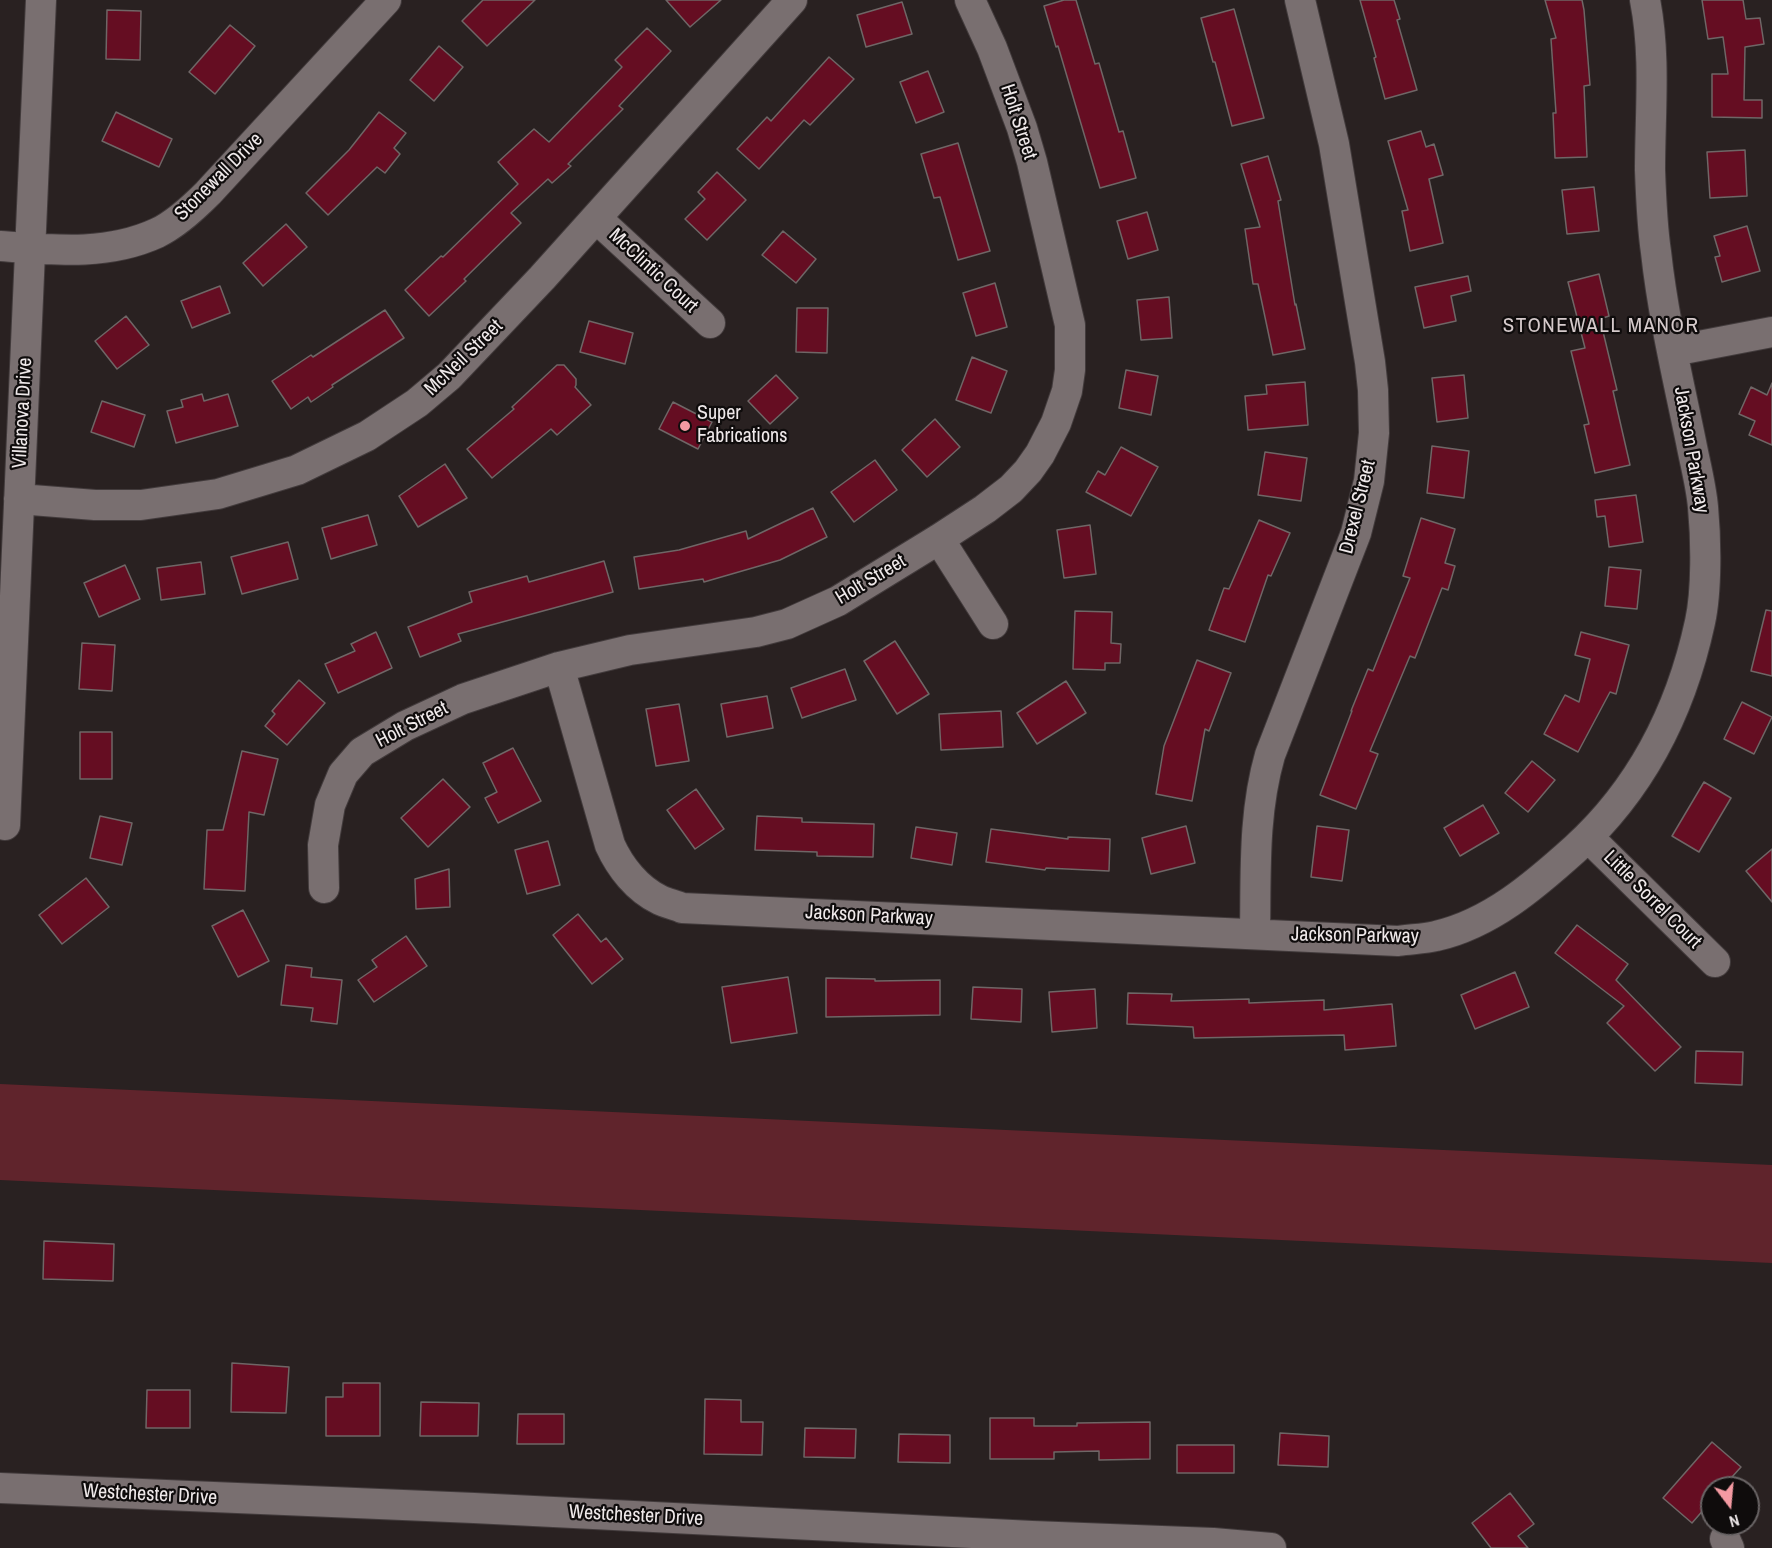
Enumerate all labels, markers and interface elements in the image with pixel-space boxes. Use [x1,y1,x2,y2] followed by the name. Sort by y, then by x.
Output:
[995,81,1041,163] street label: Holt Street
[170,128,268,226] street label: Stonewall Drive
[603,224,703,318] street label: McClintic Court
[1503,313,1699,339] district label: STONEWALL MANOR
[420,315,508,401] street label: McNeil Street
[8,357,38,469] street label: Villanova Drive
[1668,385,1714,515] street label: Jackson Parkway
[697,402,787,449] place label: Super Fabrications
[678,419,692,433] marker: Super Fabrications
[1335,458,1381,556] street label: Drexel Street
[832,550,910,610] street label: Holt Street
[372,697,452,753] street label: Holt Street
[1598,846,1706,954] street label: Little Sorrel Court
[805,901,933,931] street label: Jackson Parkway
[1291,923,1419,949] street label: Jackson Parkway
[1700,1476,1760,1536] north arrow
[82,1479,218,1511] street label: Westchester Drive
[568,1500,704,1532] street label: Westchester Drive
[1727,1509,1742,1533] text: N

